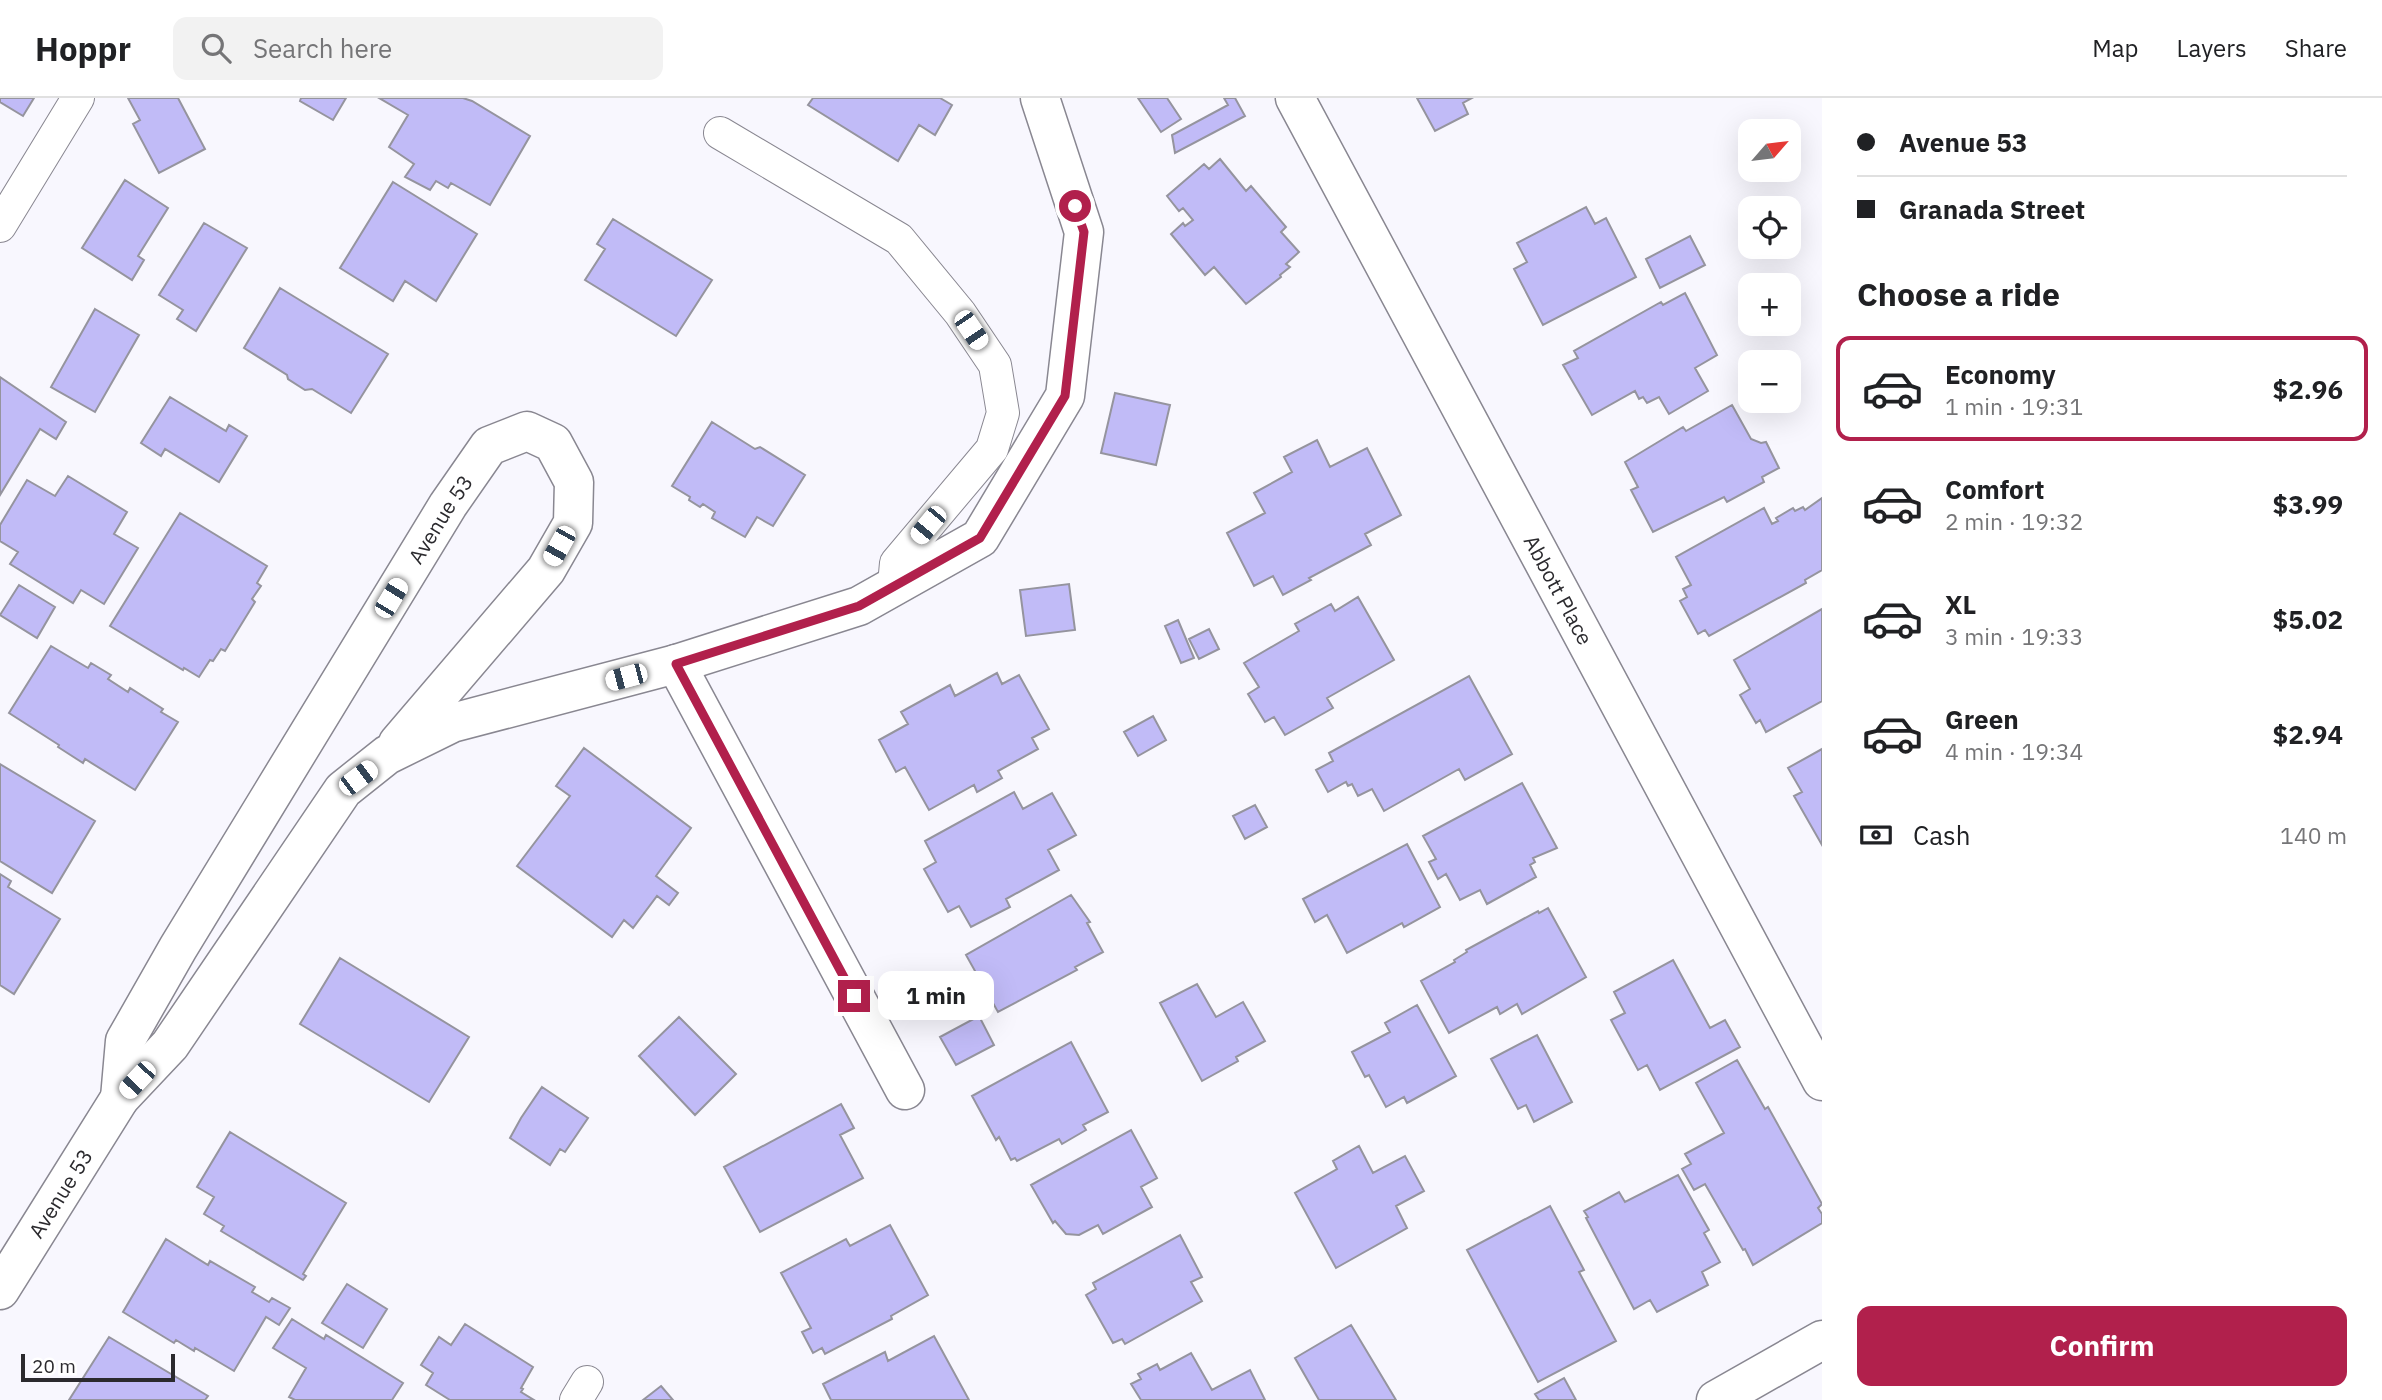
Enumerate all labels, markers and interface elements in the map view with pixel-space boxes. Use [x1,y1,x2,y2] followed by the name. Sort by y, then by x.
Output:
[173,17,663,80] search box
[35,27,131,70] text: Hoppr
[197,29,235,67] icon: search
[253,31,392,65] text: Search here
[2092,32,2139,64] text: Map
[2177,32,2247,64] text: Layers
[2285,32,2347,64] text: Share
[1738,119,1801,182] north arrow
[1738,119,1801,413] map controls
[1899,125,2027,159] text: Avenue 53
[1059,190,1091,222] route start
[1899,192,2085,226] text: Granada Street
[1738,196,1801,259] button: locate
[1738,273,1801,336] button: +
[1857,273,2060,315] text: Choose a ride
[951,307,992,353] car
[1738,350,1801,413] button: −
[1861,357,1924,420] icon: car
[1945,357,2056,391] text: Economy
[2273,372,2343,406] text: $2.96
[1945,391,2083,421] text: 1 min · 19:31
[402,469,479,569] street label: Avenue 53
[1861,472,1924,535] icon: car
[1945,472,2044,506] text: Comfort
[2273,487,2343,521] text: $3.99
[907,502,950,548] car
[1945,506,2083,536] text: 2 min · 19:32
[540,523,579,569] car
[1518,530,1600,650] street label: Abbott Place
[372,575,411,621] car
[1861,587,1924,650] icon: car
[1945,587,1976,621] text: XL
[2273,602,2343,636] text: $5.02
[1945,621,2083,651] text: 3 min · 19:33
[603,661,650,693] car
[1861,702,1924,765] icon: car
[1945,702,2019,736] text: Green
[2273,717,2343,751] text: $2.94
[1945,736,2083,766] text: 4 min · 19:34
[335,757,382,799] car
[1857,816,1895,854] icon: cash
[1913,818,1970,852] text: Cash
[2280,820,2347,850] text: 140 m
[878,972,994,1020] callout: 1 min
[838,980,870,1012] route end
[906,980,966,1010] text: 1 min
[115,1057,160,1103] car
[22,1143,99,1243] street label: Avenue 53
[1857,1306,2347,1386] button: Confirm
[21,1351,175,1383] scale bar
[32,1354,76,1378] text: 20 m

